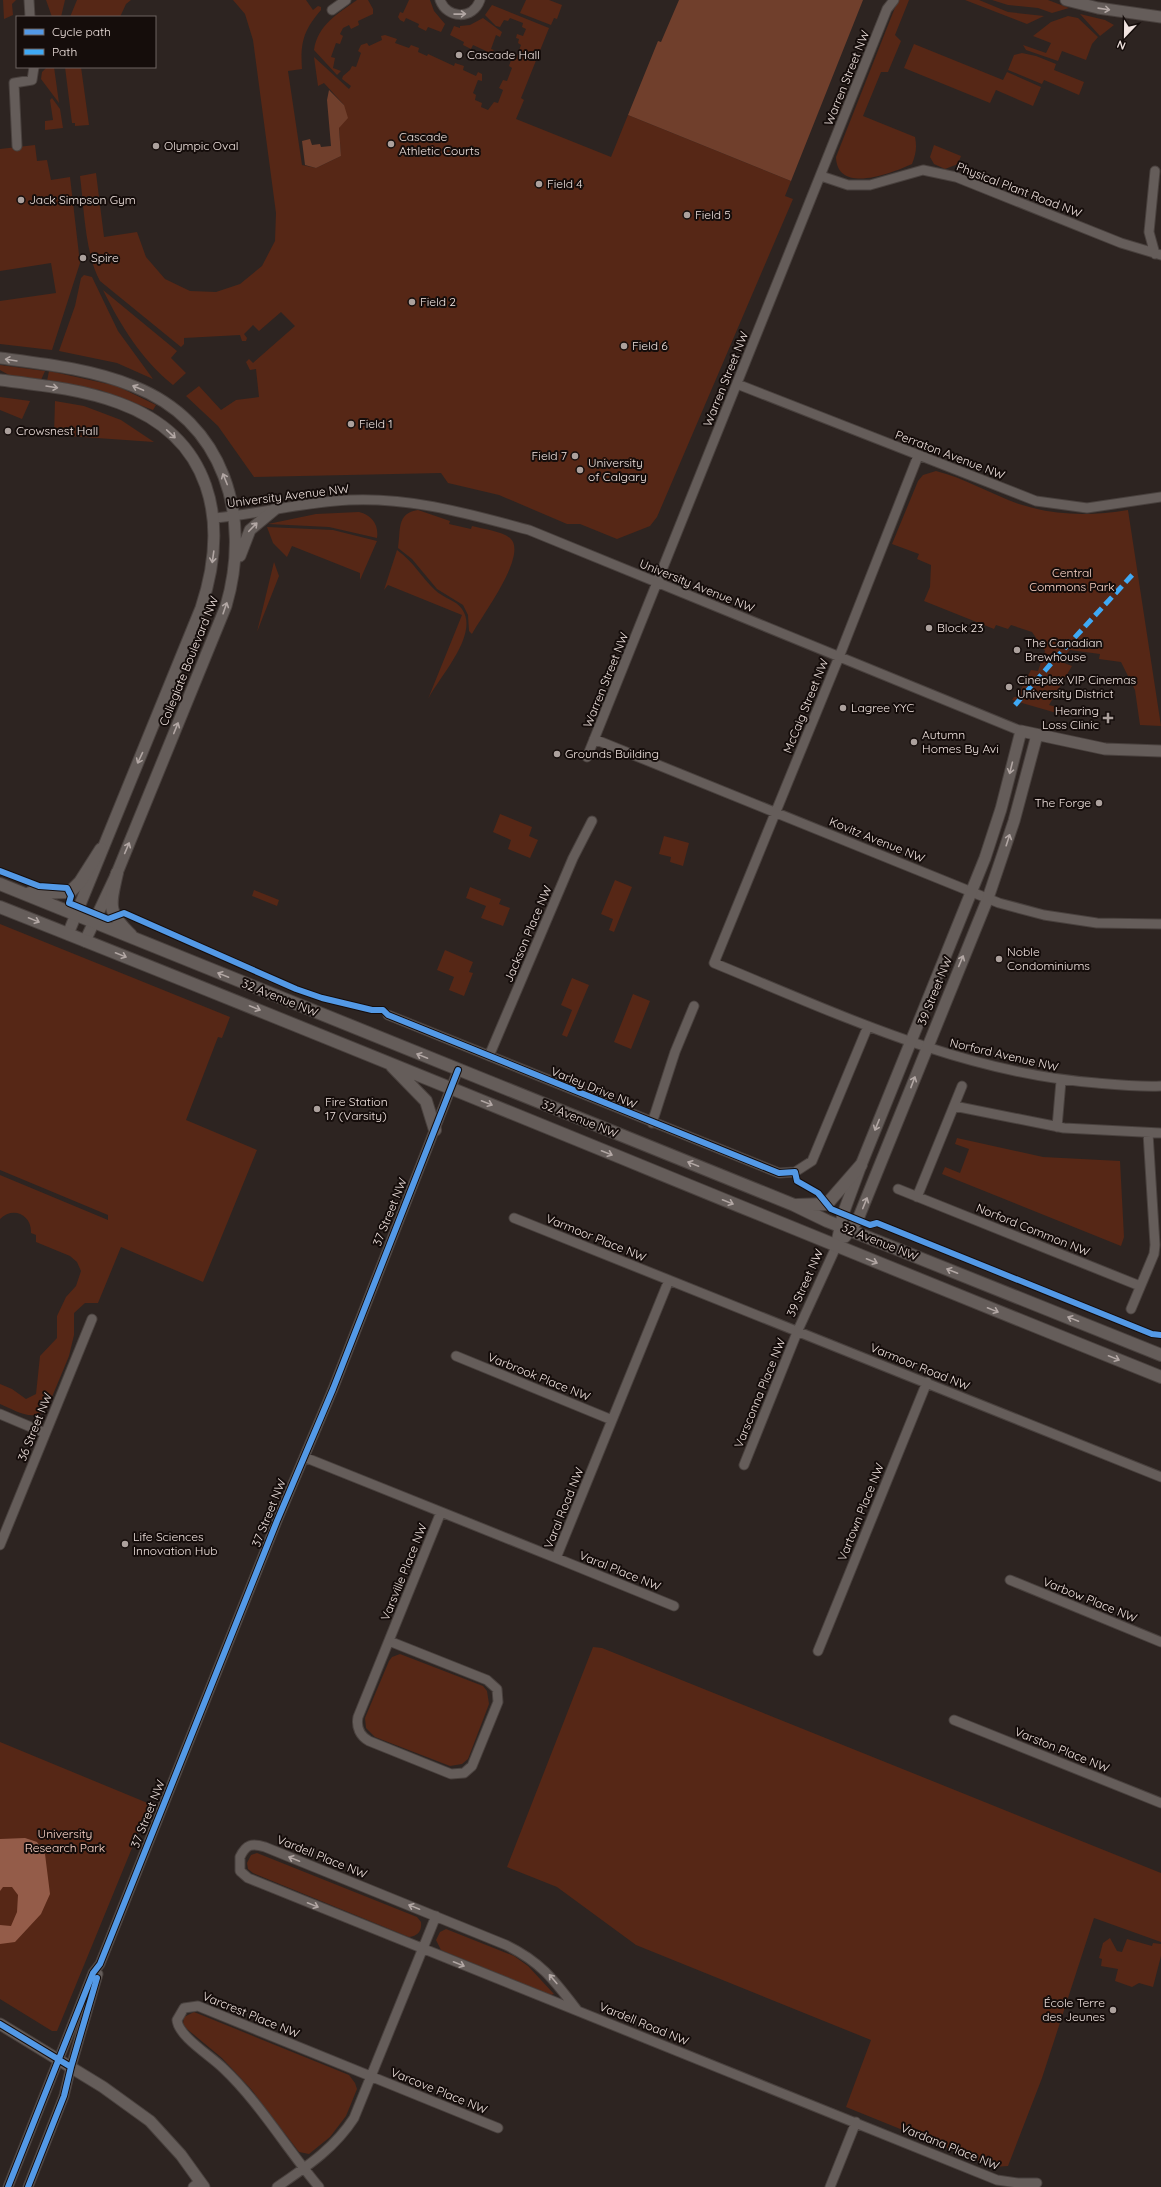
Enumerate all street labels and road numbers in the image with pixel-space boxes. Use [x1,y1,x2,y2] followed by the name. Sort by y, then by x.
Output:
[821,28,873,128] street label: Warren Street NW
[954,159,1084,221] street label: Physical Plant Road NW
[700,329,752,429] street label: Warren Street NW
[893,427,1008,483] street label: Perraton Avenue NW
[226,481,350,510] street label: University Avenue NW
[637,556,757,616] street label: University Avenue NW
[156,593,222,728] street label: Collegiate Boulevard NW
[580,630,632,730] street label: Warren Street NW
[780,656,832,755] street label: McCaig Street NW
[827,814,928,866] street label: Kovitz Avenue NW
[500,883,555,984] street label: Jackson Place NW
[914,954,955,1027] street label: 39 Street NW
[240,975,321,1020] street label: 32 Avenue NW
[948,1035,1060,1074] street label: Norford Avenue NW
[549,1063,640,1112] street label: Varley Drive NW
[540,1096,621,1141] street label: 32 Avenue NW
[369,1175,410,1248] street label: 37 Street NW
[974,1200,1093,1259] street label: Norford Common NW
[544,1211,649,1265] street label: Varmoor Place NW
[840,1219,921,1264] street label: 32 Avenue NW
[783,1246,826,1319] street label: 39 Street NW
[731,1335,789,1450] street label: Varsconna Place NW
[868,1340,973,1394] street label: Varmoor Road NW
[486,1349,593,1404] street label: Varbrook Place NW
[14,1390,55,1463] street label: 36 Street NW
[834,1460,887,1563] street label: Vartown Place NW
[540,1465,587,1551] street label: Varal Road NW
[248,1476,289,1549] street label: 37 Street NW
[377,1521,430,1623] street label: Varsville Place NW
[577,1547,664,1594] street label: Varal Place NW
[1041,1574,1140,1625] street label: Varbow Place NW
[1013,1724,1112,1775] street label: Varston Place NW
[127,1777,168,1850] street label: 37 Street NW
[275,1832,370,1882] street label: Vardell Place NW
[200,1988,302,2041] street label: Varcrest Place NW
[597,1999,692,2049] street label: Vardell Road NW
[389,2064,490,2117] street label: Varcove Place NW
[899,2120,1002,2173] street label: Vardana Place NW

